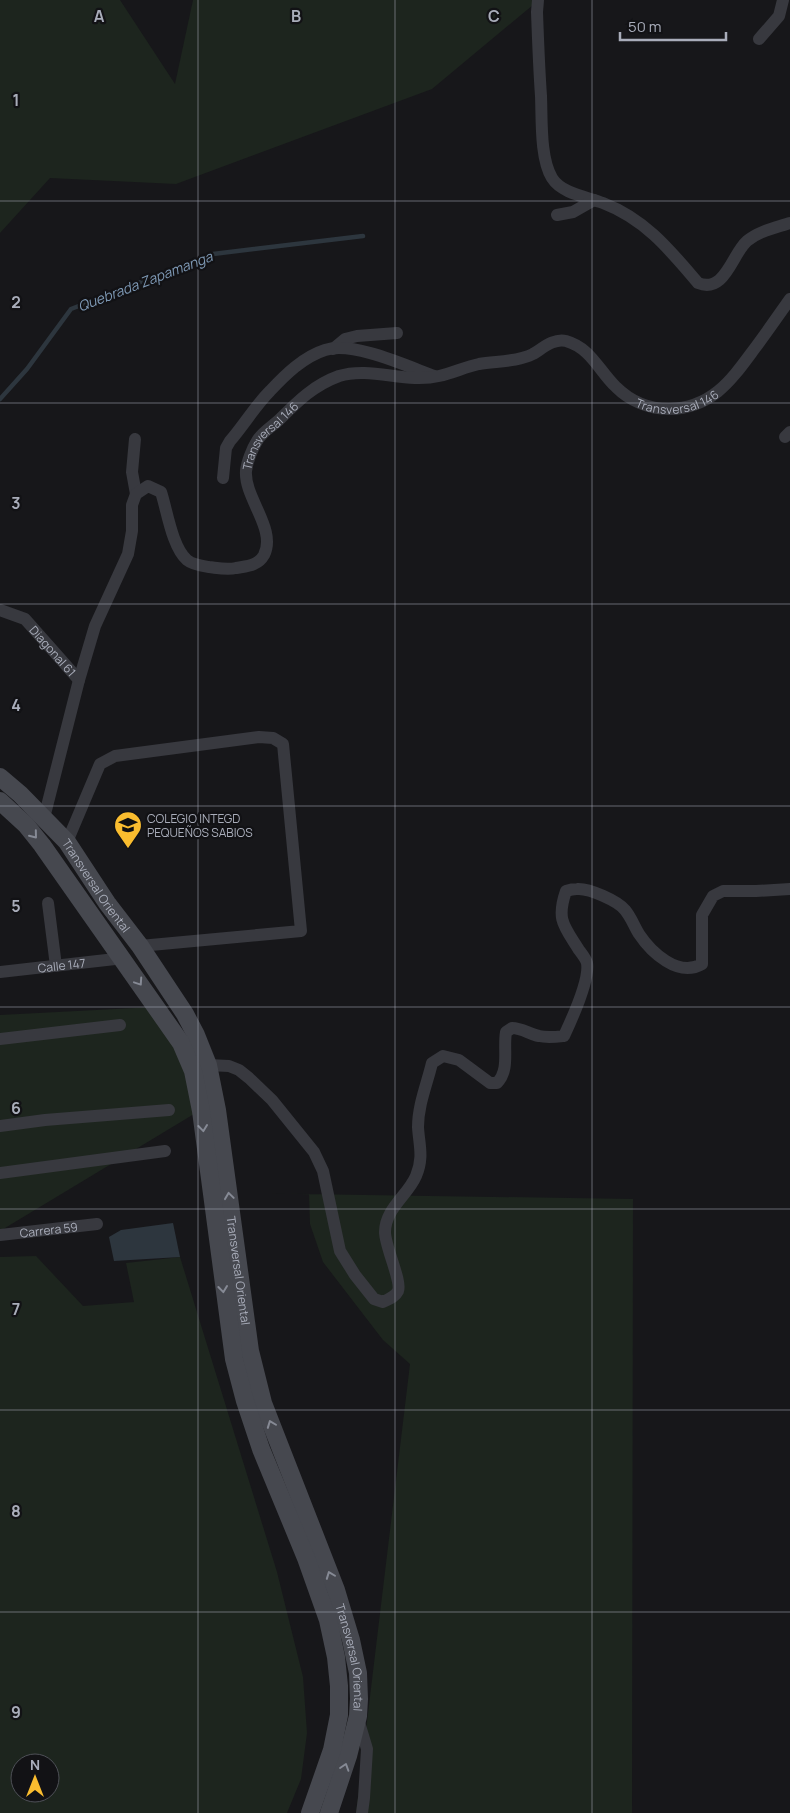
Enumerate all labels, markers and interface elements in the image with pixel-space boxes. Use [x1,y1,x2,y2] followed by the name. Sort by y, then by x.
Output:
[94,5,105,27] text: A
[291,5,301,27] text: B
[488,5,500,27] text: C
[620,10,726,42] scale bar
[628,16,662,37] text: 50 m
[12,89,20,111] text: 1
[75,246,216,315] water label: Quebrada Zapamanga
[11,291,21,313] text: 2
[633,385,722,418] street label: Transversal 146
[238,397,302,471] street label: Transversal 146
[11,492,21,514] text: 3
[26,622,80,680] street label: Diagonal 61
[11,694,21,716] text: 4
[113,810,143,849] school or university icon: COLEGIO INTEGD PEQUEÑOS SABIOS
[147,810,253,841] place label: COLEGIO INTEGD PEQUEÑOS SABIOS
[29,830,38,839] one-way arrow
[59,835,135,936] street label: Transversal Oriental
[11,895,21,917] text: 5
[37,954,86,976] street label: Calle 147
[133,976,142,985] one-way arrow
[11,1097,21,1119] text: 6
[197,1124,208,1132] one-way arrow
[224,1191,235,1199] one-way arrow
[223,1215,255,1326] street label: Transversal Oriental
[19,1218,79,1241] street label: Carrera 59
[217,1285,228,1293] one-way arrow
[12,1298,20,1320] text: 7
[267,1420,277,1428] one-way arrow
[11,1500,21,1522] text: 8
[326,1571,336,1580] one-way arrow
[332,1601,368,1712] street label: Transversal Oriental
[11,1701,21,1723] text: 9
[10,1753,60,1803] north arrow
[30,1755,40,1774] text: N
[339,1763,349,1771] one-way arrow

